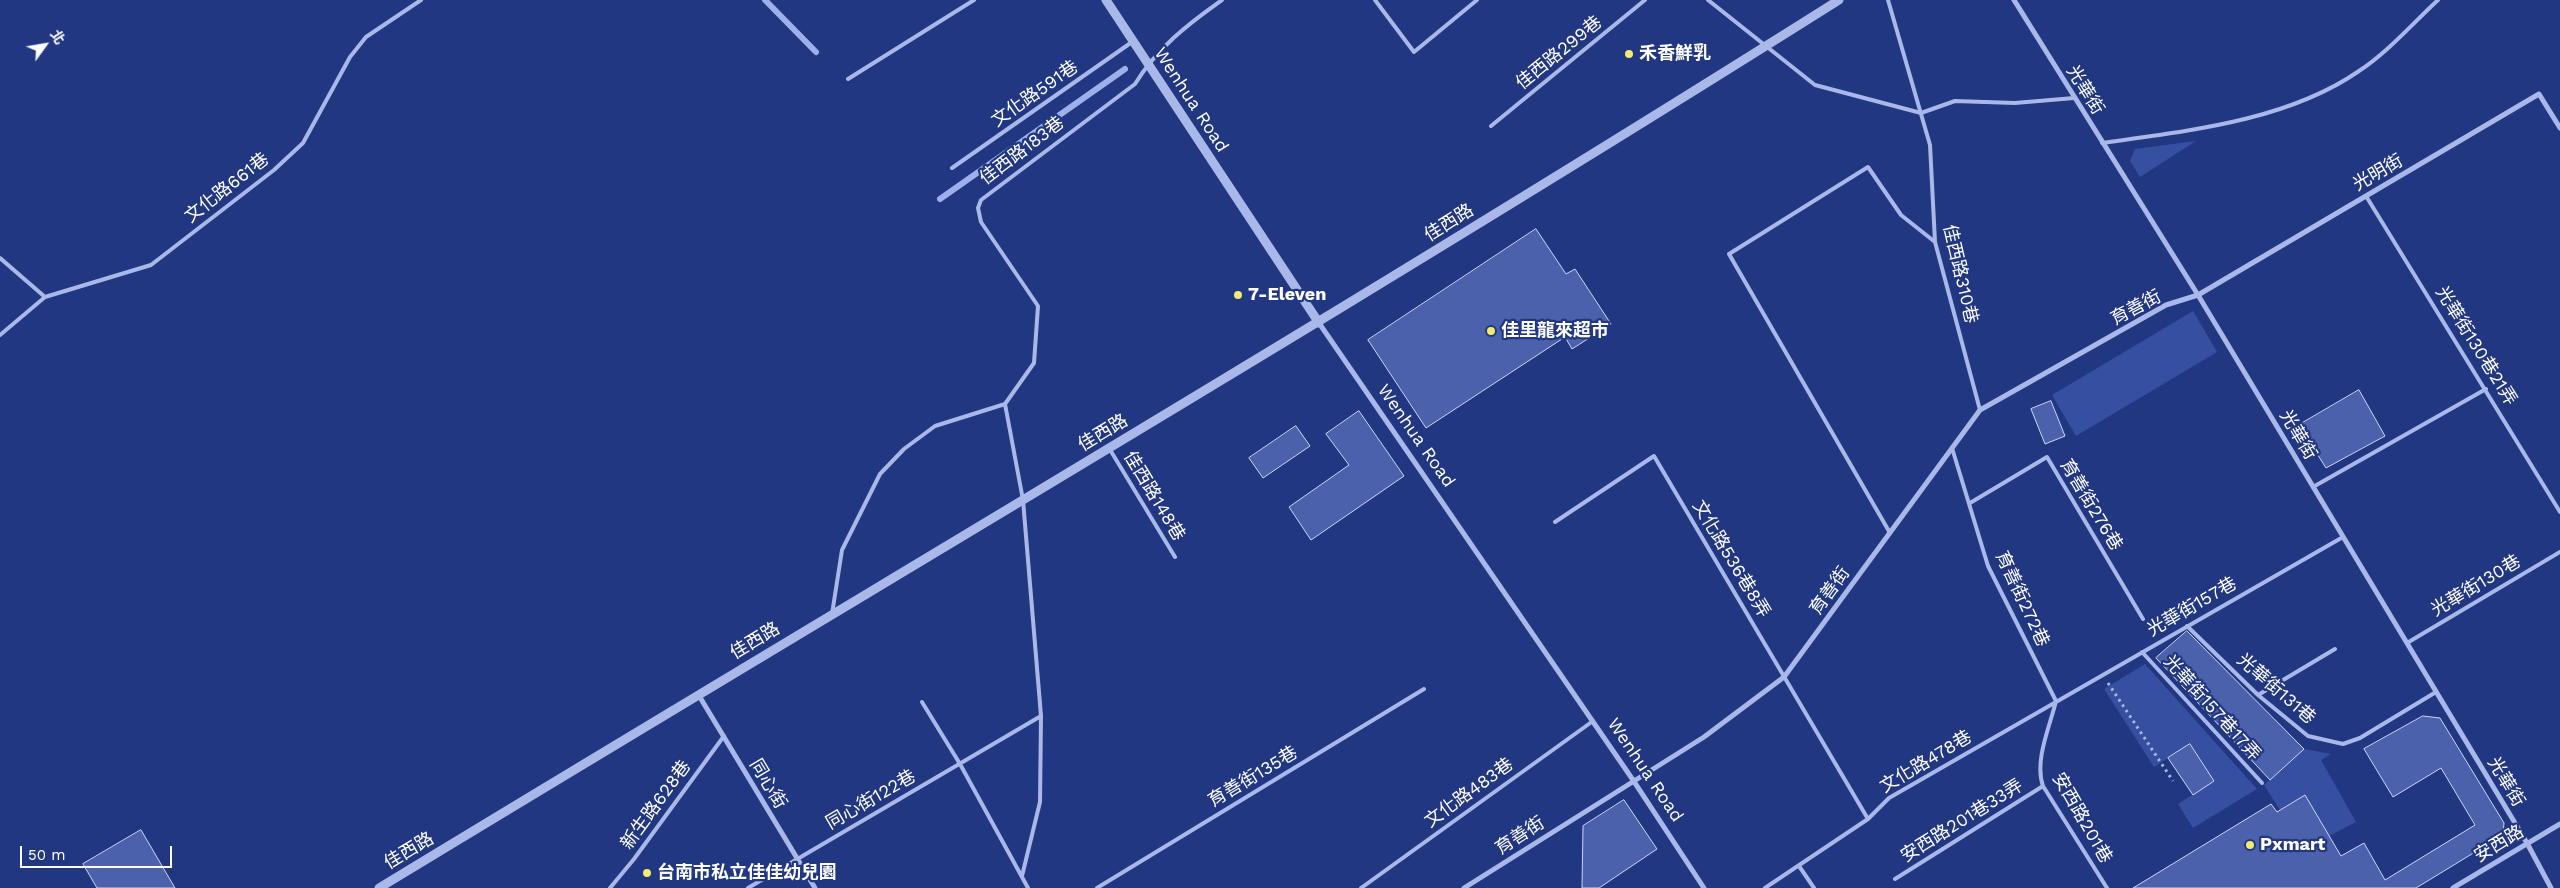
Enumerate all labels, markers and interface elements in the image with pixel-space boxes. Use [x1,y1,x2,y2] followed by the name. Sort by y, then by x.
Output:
[1512,12,1606,94] street label: 佳西路299巷
[20,20,70,70] north arrow
[47,27,68,47] text: 北
[1149,43,1233,157] street label: Wenhua Road
[1639,43,1711,65] place label: 禾香鮮乳
[1623,48,1635,60] marker: 禾香鮮乳
[988,56,1082,132] street label: 文化路591巷
[2062,61,2108,119] street label: 光華街
[975,112,1069,190] street label: 佳西路183巷
[181,148,273,228] street label: 文化路661巷
[2349,150,2407,196] street label: 光明街
[1420,200,1478,246] street label: 佳西路
[1938,223,1982,325] street label: 佳西路310巷
[2431,283,2521,409] street label: 光華街130巷21弄
[1248,284,1326,306] place label: 7-Eleven
[2107,286,2165,330] street label: 育善街
[1232,289,1244,301] marker: 7-Eleven
[1501,320,1609,342] place label: 佳里龍來超市
[1485,325,1497,337] marker: 佳里龍來超市
[1373,380,1459,492] street label: Wenhua Road
[2275,406,2321,464] street label: 光華街
[1074,410,1132,456] street label: 佳西路
[1119,447,1189,545] street label: 佳西路148巷
[2055,455,2127,555] street label: 育善街276巷
[1687,496,1775,622] street label: 文化路536巷8弄
[1991,548,2053,650] street label: 育善街272巷
[2427,551,2525,621] street label: 光華街130巷
[1805,563,1855,619] street label: 育善街
[2143,573,2241,641] street label: 光華街157巷
[726,618,784,664] street label: 佳西路
[2232,649,2320,729] street label: 光華街131巷
[2159,651,2265,765] street label: 光華街157巷17弄
[1602,714,1688,826] street label: Wenhua Road
[1876,726,1976,798] street label: 文化路478巷
[1205,742,1301,812] street label: 育善街135巷
[2483,753,2529,811] street label: 光華街
[1420,754,1518,832] street label: 文化路483巷
[745,755,791,813] street label: 同心街
[617,756,695,854] street label: 新生路628巷
[822,766,920,834] street label: 同心街122巷
[2047,769,2117,867] street label: 安西路201巷
[1897,775,2027,867] street label: 安西路201巷33弄
[1491,812,1549,860] street label: 育善街
[2470,821,2528,867] street label: 安西路
[380,828,438,874] street label: 佳西路
[2260,834,2325,856] place label: Pxmart
[22,836,175,868] scale bar
[2244,839,2256,851] marker: Pxmart
[28,846,65,864] text: 50 m
[657,862,837,884] place label: 台南市私立佳佳幼兒園
[641,867,653,879] marker: 台南市私立佳佳幼兒園

